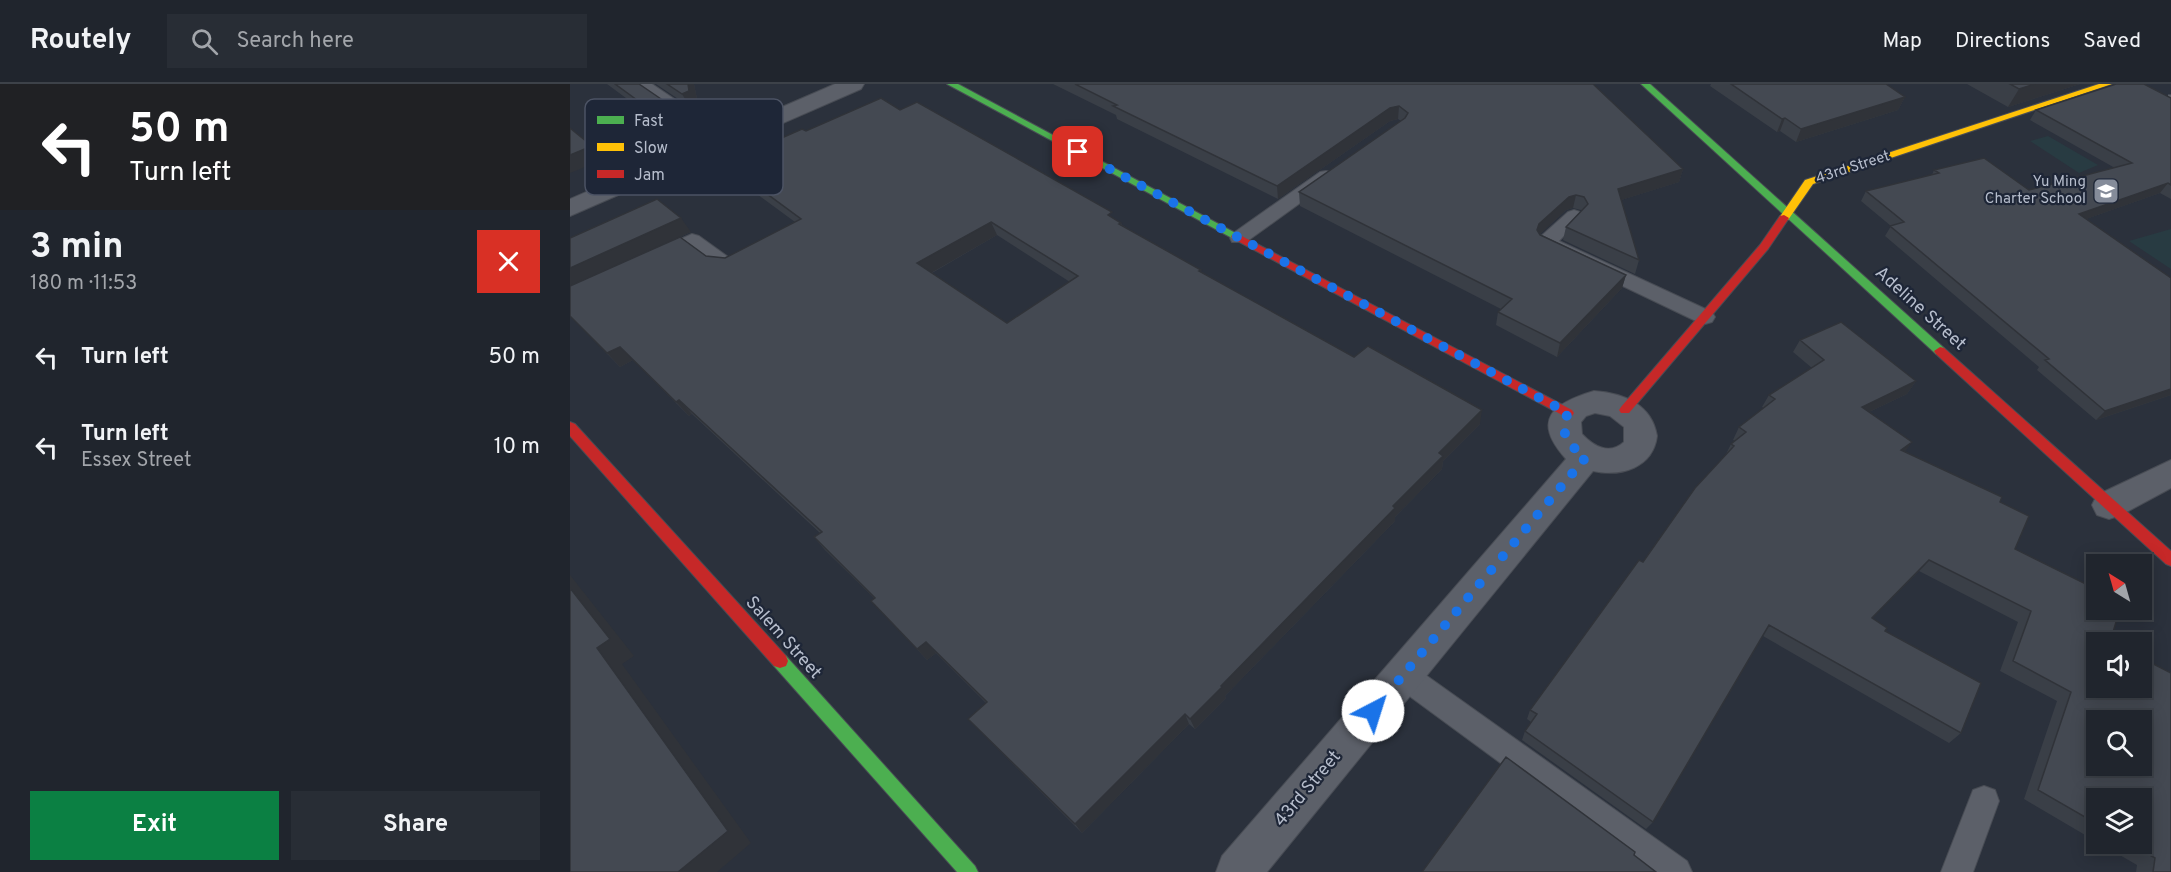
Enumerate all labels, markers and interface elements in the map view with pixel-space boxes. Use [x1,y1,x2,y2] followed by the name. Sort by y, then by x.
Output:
[167,14,587,68] search box
[30,23,131,59] text: Routely
[188,25,221,58] icon: search
[236,28,354,55] text: Search here
[1882,28,1922,55] text: Map
[1955,28,2050,55] text: Directions
[2083,28,2141,55] text: Saved
[585,99,783,195] legend
[129,104,230,157] text: 50 m
[30,108,108,186] icon: left
[634,112,664,132] text: Fast
[1052,126,1103,177] pin
[1061,135,1094,168] icon: arrive
[634,139,668,159] text: Slow
[1813,147,1893,189] street label: 43rd Street
[129,156,231,190] text: Turn left
[634,166,665,186] text: Jam
[1985,173,2086,209] place label: Yu Ming Charter School
[2091,176,2121,206] school or university icon: Yu Ming Charter School
[30,225,124,271] text: 3 min
[477,230,540,293] button: close
[1870,262,1970,356] street label: Adeline Street
[30,271,137,297] text: 180 m · 11:53
[30,341,63,374] icon: left
[81,344,169,371] text: Turn left
[488,344,540,371] text: 50 m
[81,421,169,448] text: Turn left
[30,431,63,464] icon: left
[494,434,540,461] text: 10 m
[81,448,191,474] text: Essex Street
[2086,554,2152,620] north arrow
[2086,554,2152,854] map controls
[740,592,826,684] street label: Salem Street
[2086,632,2152,698] button: sound
[1341,679,1405,743] position arrow
[2086,710,2152,776] button: search
[1269,746,1347,832] street label: 43rd Street
[2086,788,2152,854] button: layers
[30,791,279,860] button: Exit
[291,791,540,860] button: Share

